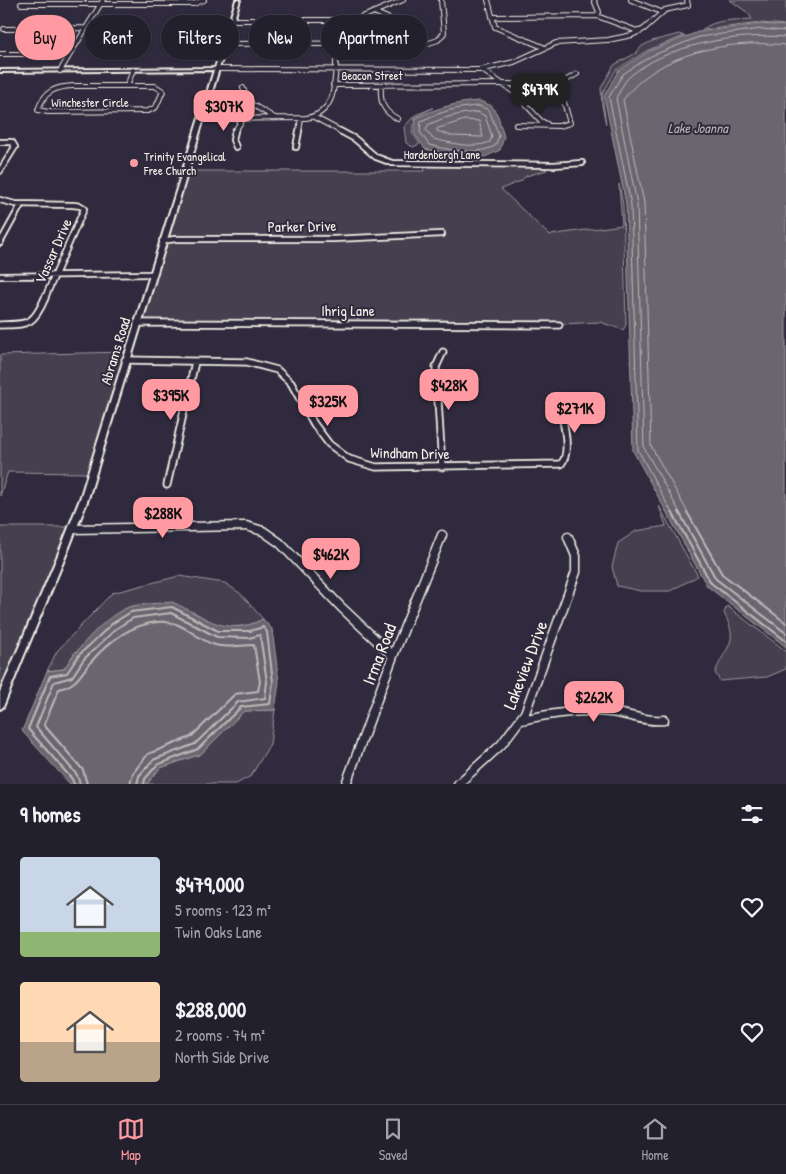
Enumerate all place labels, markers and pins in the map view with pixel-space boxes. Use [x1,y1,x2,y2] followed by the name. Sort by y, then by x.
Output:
[505,72,575,115] pin: $479K
[189,90,259,132] pin: $307K
[143,148,227,179] place label: Trinity Evangelical Free Church
[128,157,140,169] marker: Trinity Evangelical Free Church
[414,368,484,411] pin: $428K
[136,378,206,421] pin: $395K
[293,384,363,427] pin: $325K
[540,392,610,434] pin: $271K
[128,496,198,539] pin: $288K
[296,538,366,580] pin: $462K
[559,680,629,723] pin: $262K

